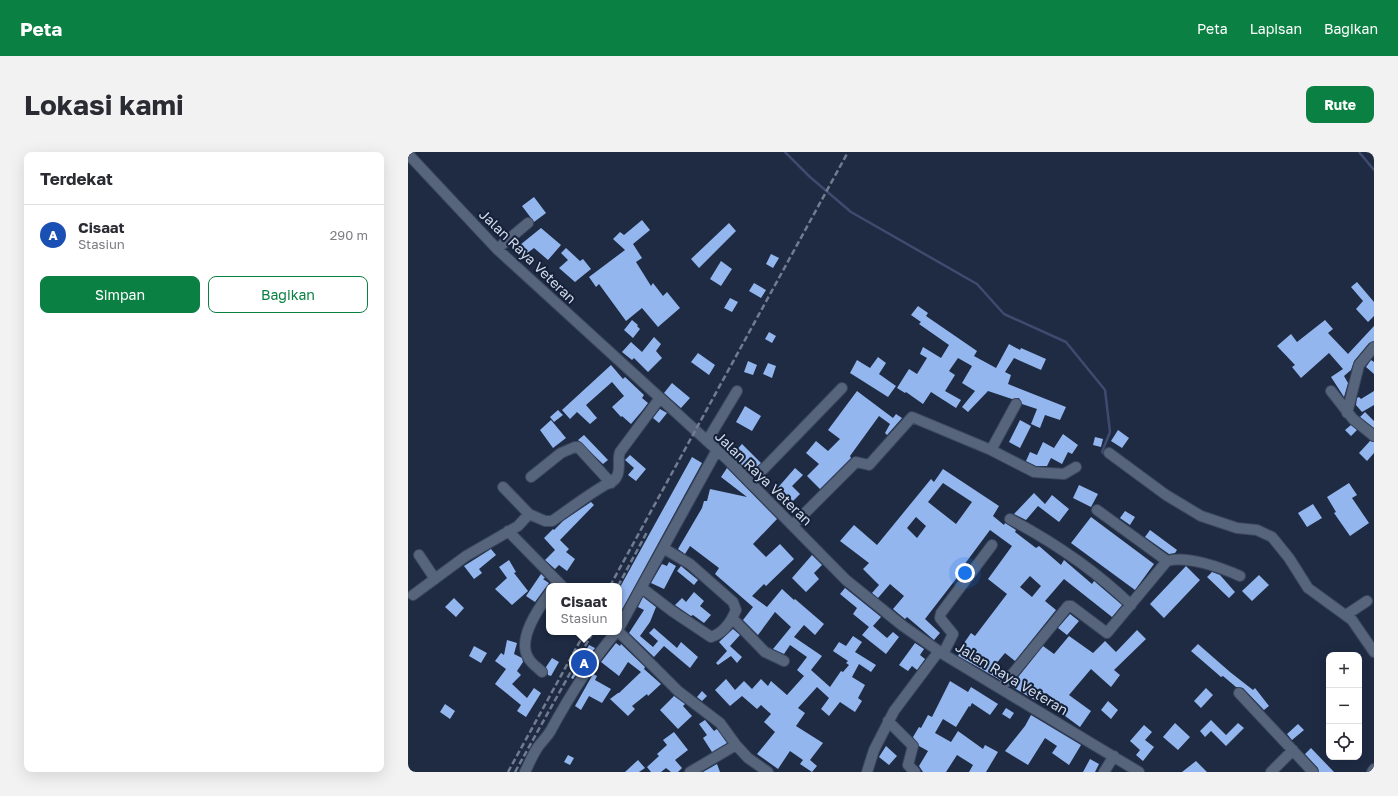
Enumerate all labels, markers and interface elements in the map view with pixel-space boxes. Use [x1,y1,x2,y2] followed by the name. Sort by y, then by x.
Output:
[20,17,62,40] text: Peta
[1197,20,1228,37] text: Peta
[1250,20,1302,37] text: Lapisan
[1324,20,1378,37] text: Bagikan
[1306,86,1374,123] button: Rute
[24,88,184,121] text: Lokasi kami
[40,168,113,189] text: Terdekat
[476,205,580,307] street label: Jalan Raya Veteran
[78,218,125,236] text: Cisaat
[48,227,58,243] text: A
[330,227,368,243] text: 290 m
[78,236,125,252] text: Stasiun
[40,276,200,313] button: Simpan
[208,276,368,313] button: Bagikan
[712,427,816,529] street label: Jalan Raya Veteran
[955,563,975,583] your location
[546,583,622,635] popup
[561,592,607,610] text: Cisaat
[561,610,607,626] text: Stasiun
[953,638,1071,718] street label: Jalan Raya Veteran
[571,648,597,678] pin: A
[1326,652,1362,760] map controls
[1326,652,1362,688] button: +
[1326,688,1362,724] button: −
[1326,724,1362,760] button: locate

